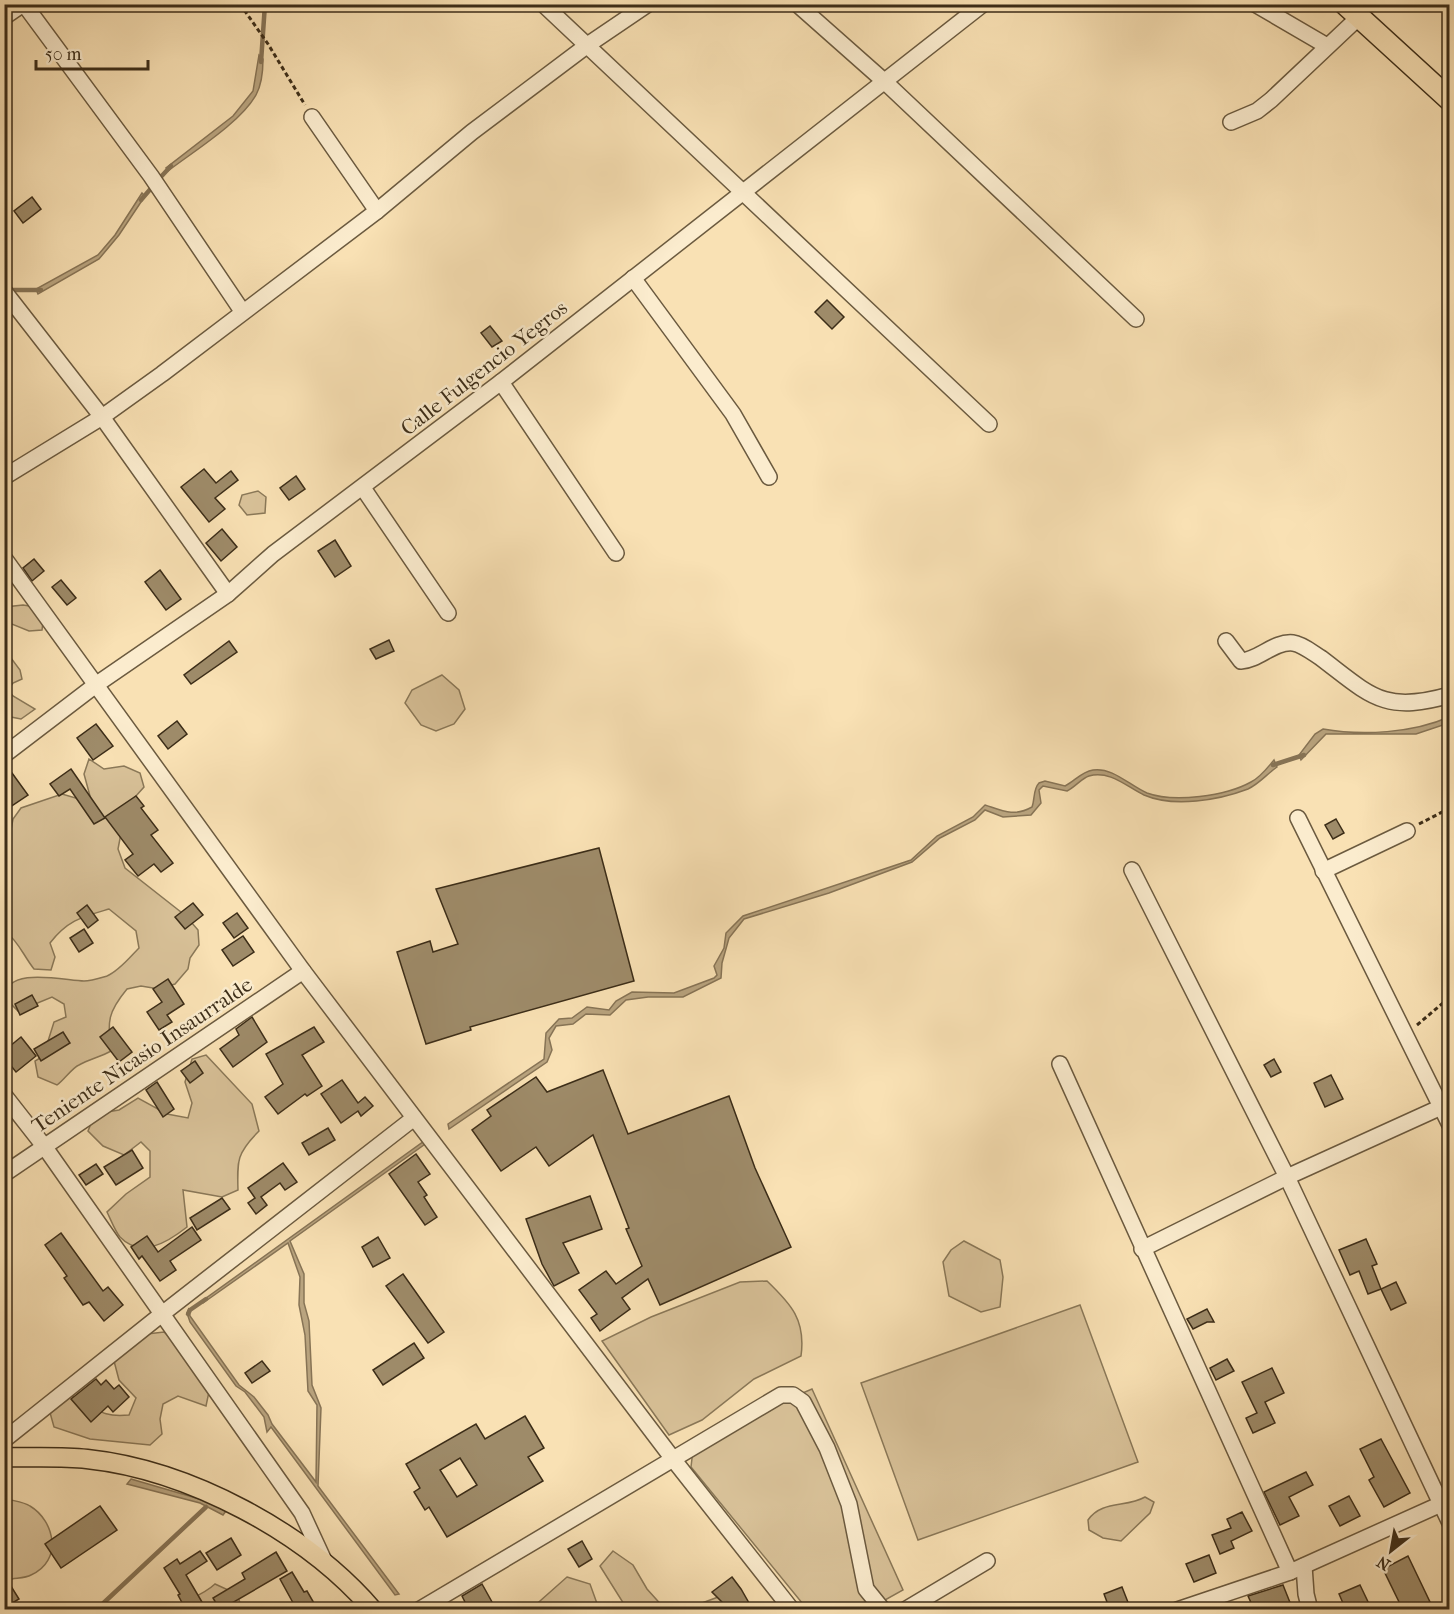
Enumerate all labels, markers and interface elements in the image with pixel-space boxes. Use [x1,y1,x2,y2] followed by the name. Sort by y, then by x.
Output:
[36,33,148,71] scale bar
[45,44,82,65] text: 50 m
[396,295,572,440] street label: Calle Fulgencio Yegros
[27,972,257,1138] street label: Teniente Nicasio Insaurralde
[1361,1521,1421,1581] north arrow
[1373,1552,1394,1575] text: N

